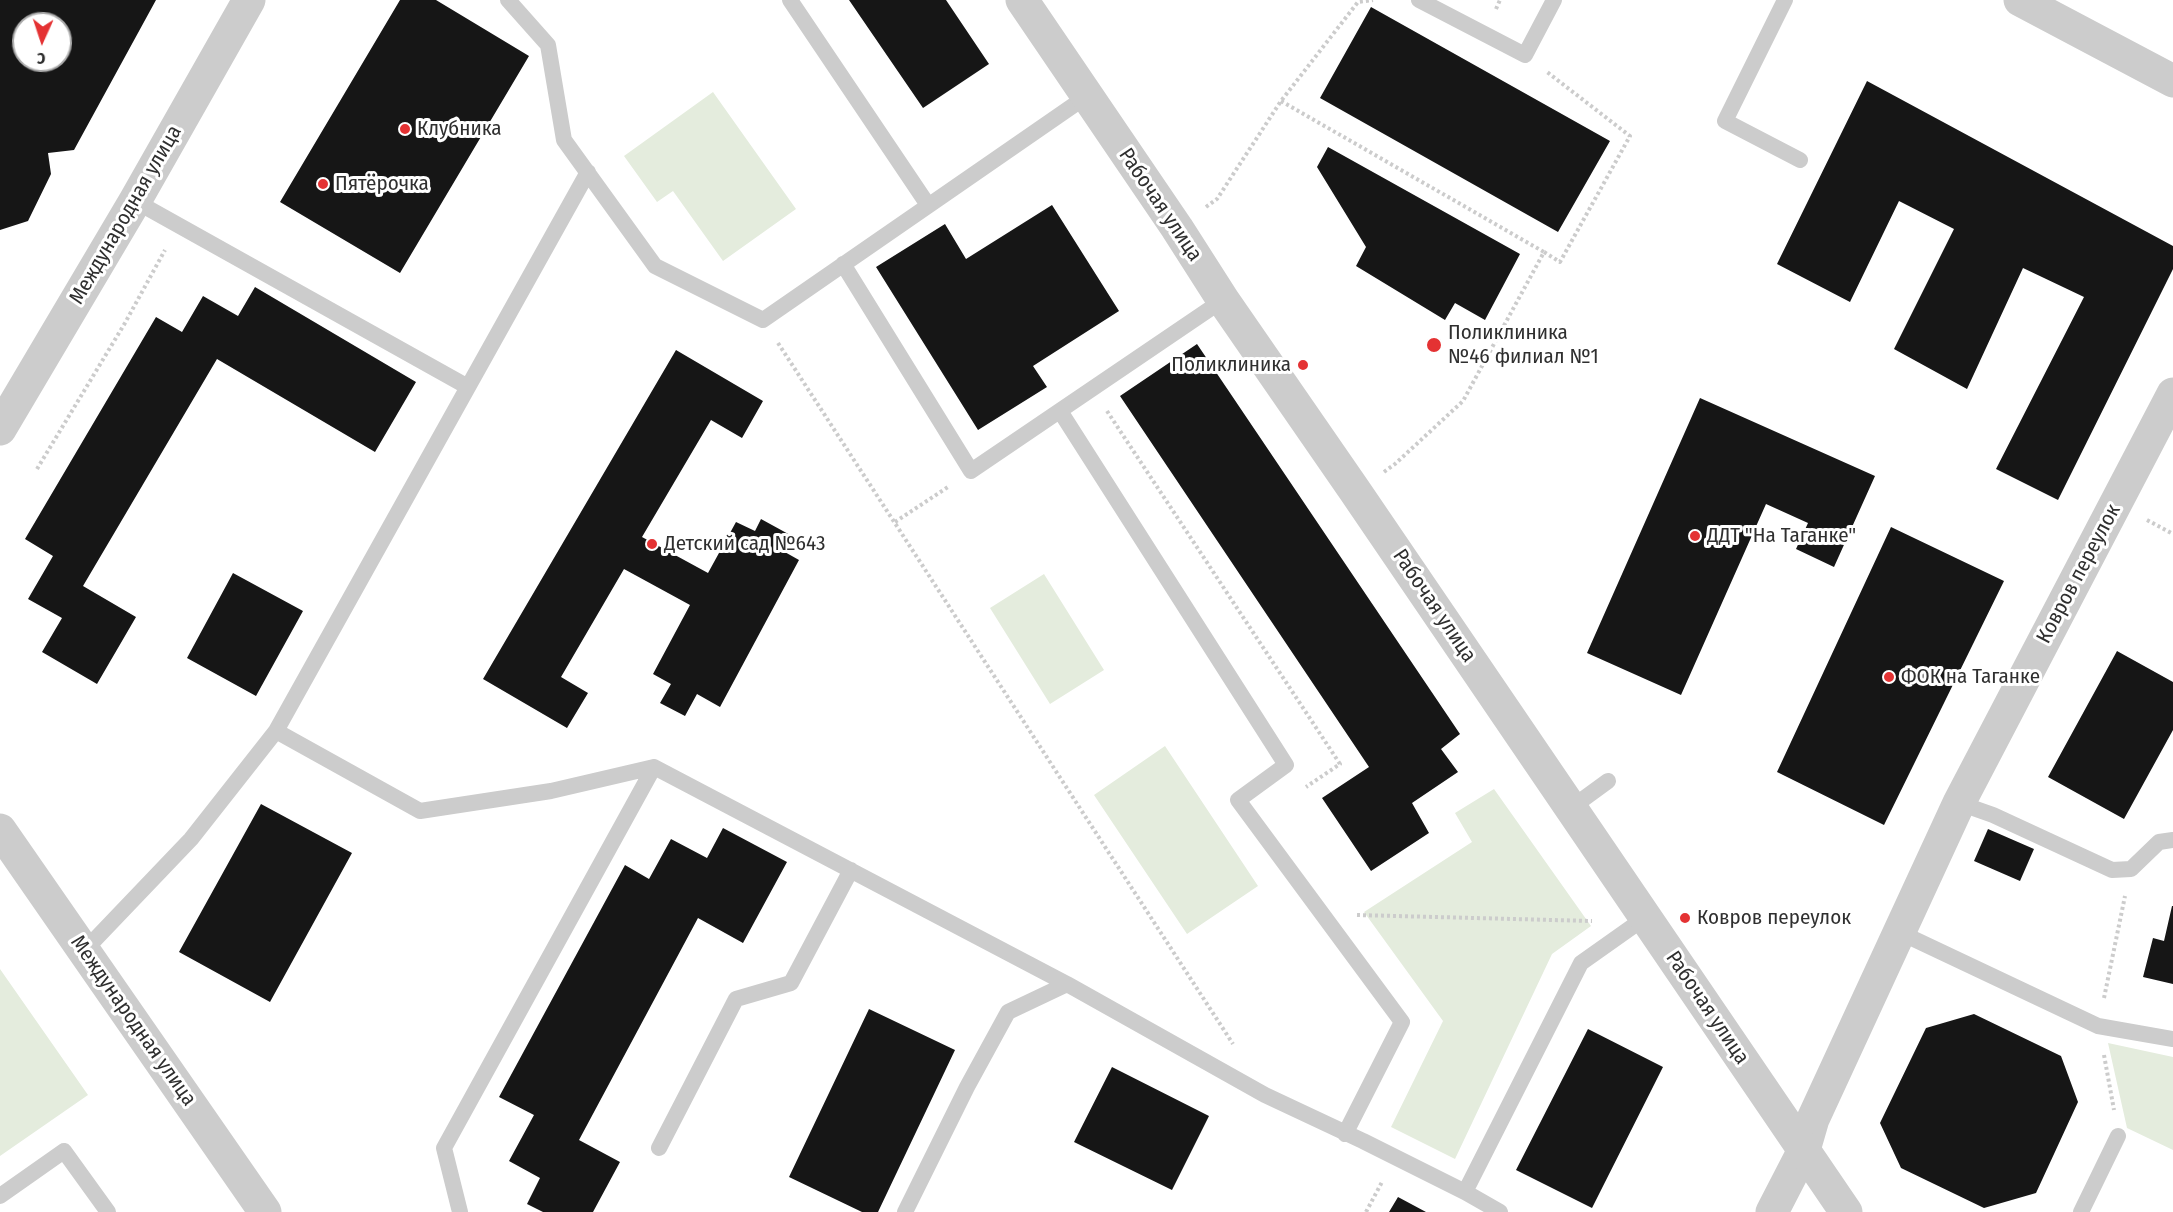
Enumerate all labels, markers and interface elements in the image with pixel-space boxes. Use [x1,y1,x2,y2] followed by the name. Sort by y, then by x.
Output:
[12,12,72,72] north arrow
[36,49,46,68] text: С
[417,116,502,142] place label: Клубника
[65,121,187,309] street label: Международная улица
[398,122,412,136] marker: Клубника
[1113,144,1207,266] street label: Рабочая улица
[335,171,429,197] place label: Пятёрочка
[316,177,330,191] marker: Пятёрочка
[1448,320,1599,370] place label: Поликлиника №46 филиал №1
[1425,336,1443,354] marker: Поликлиника №46 филиал №1
[1171,352,1291,378] place label: Поликлиника
[1296,358,1310,372] marker: Поликлиника
[2032,500,2126,648] street label: Ковров переулок
[1707,523,1856,549] place label: ДДТ "На Таганке"
[1688,529,1702,543] marker: ДДТ "На Таганке"
[664,531,825,557] place label: Детский сад №643
[645,537,659,551] marker: Детский сад №643
[1387,545,1481,667] street label: Рабочая улица
[1901,664,2040,690] place label: ФОК на Таганке
[1882,670,1896,684] marker: ФОК на Таганке
[1697,905,1851,931] place label: Ковров переулок
[1678,911,1692,925] marker: Ковров переулок
[65,931,201,1111] street label: Международная улица
[1660,947,1754,1069] street label: Рабочая улица

